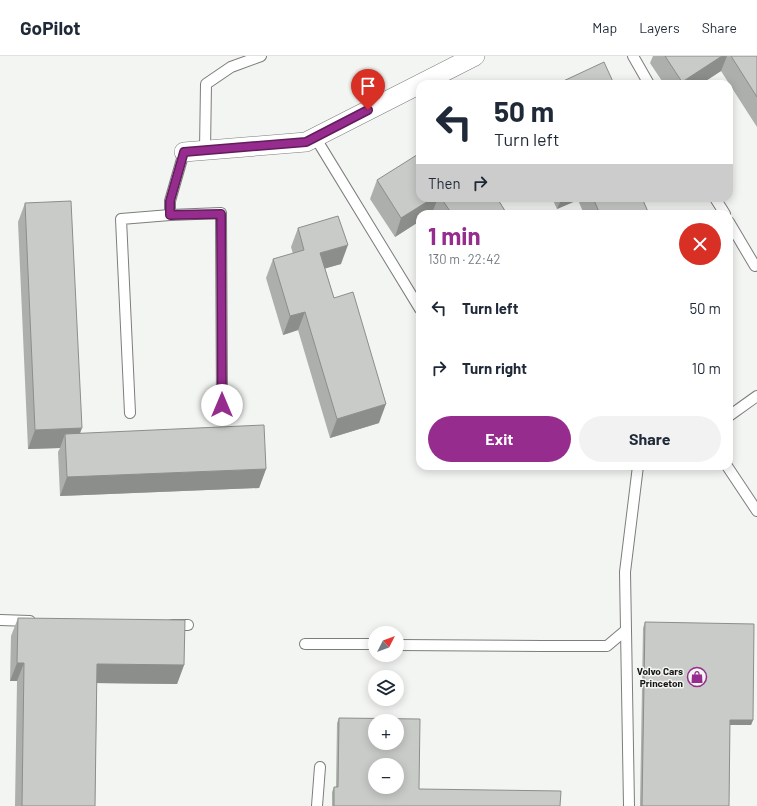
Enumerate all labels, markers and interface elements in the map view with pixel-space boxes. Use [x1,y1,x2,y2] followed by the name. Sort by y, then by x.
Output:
[20,16,81,39] text: GoPilot
[592,19,617,36] text: Map
[639,19,680,36] text: Layers
[702,19,737,36] text: Share
[351,69,385,110] pin
[357,75,379,97] icon: arrive
[494,94,554,128] text: 50 m
[428,96,480,148] icon: left
[494,128,560,150] text: Turn left
[469,172,491,194] icon: right
[428,174,461,192] text: Then
[428,221,481,250] text: 1 min
[679,223,721,265] button: close
[428,251,500,267] text: 130 m · 22:42
[428,297,450,319] icon: left
[462,299,518,317] text: Turn left
[689,299,721,317] text: 50 m
[428,357,450,379] icon: right
[462,359,527,377] text: Turn right
[692,359,721,377] text: 10 m
[201,384,243,426] position arrow
[428,416,571,462] button: Exit
[579,416,721,462] button: Share
[368,626,404,662] north arrow
[368,626,404,794] map controls
[637,665,683,689] place label: Volvo Cars Princeton
[686,666,708,688] shop icon: Volvo Cars Princeton
[368,670,404,706] button: layers
[368,714,404,750] button: +
[368,758,404,794] button: −

